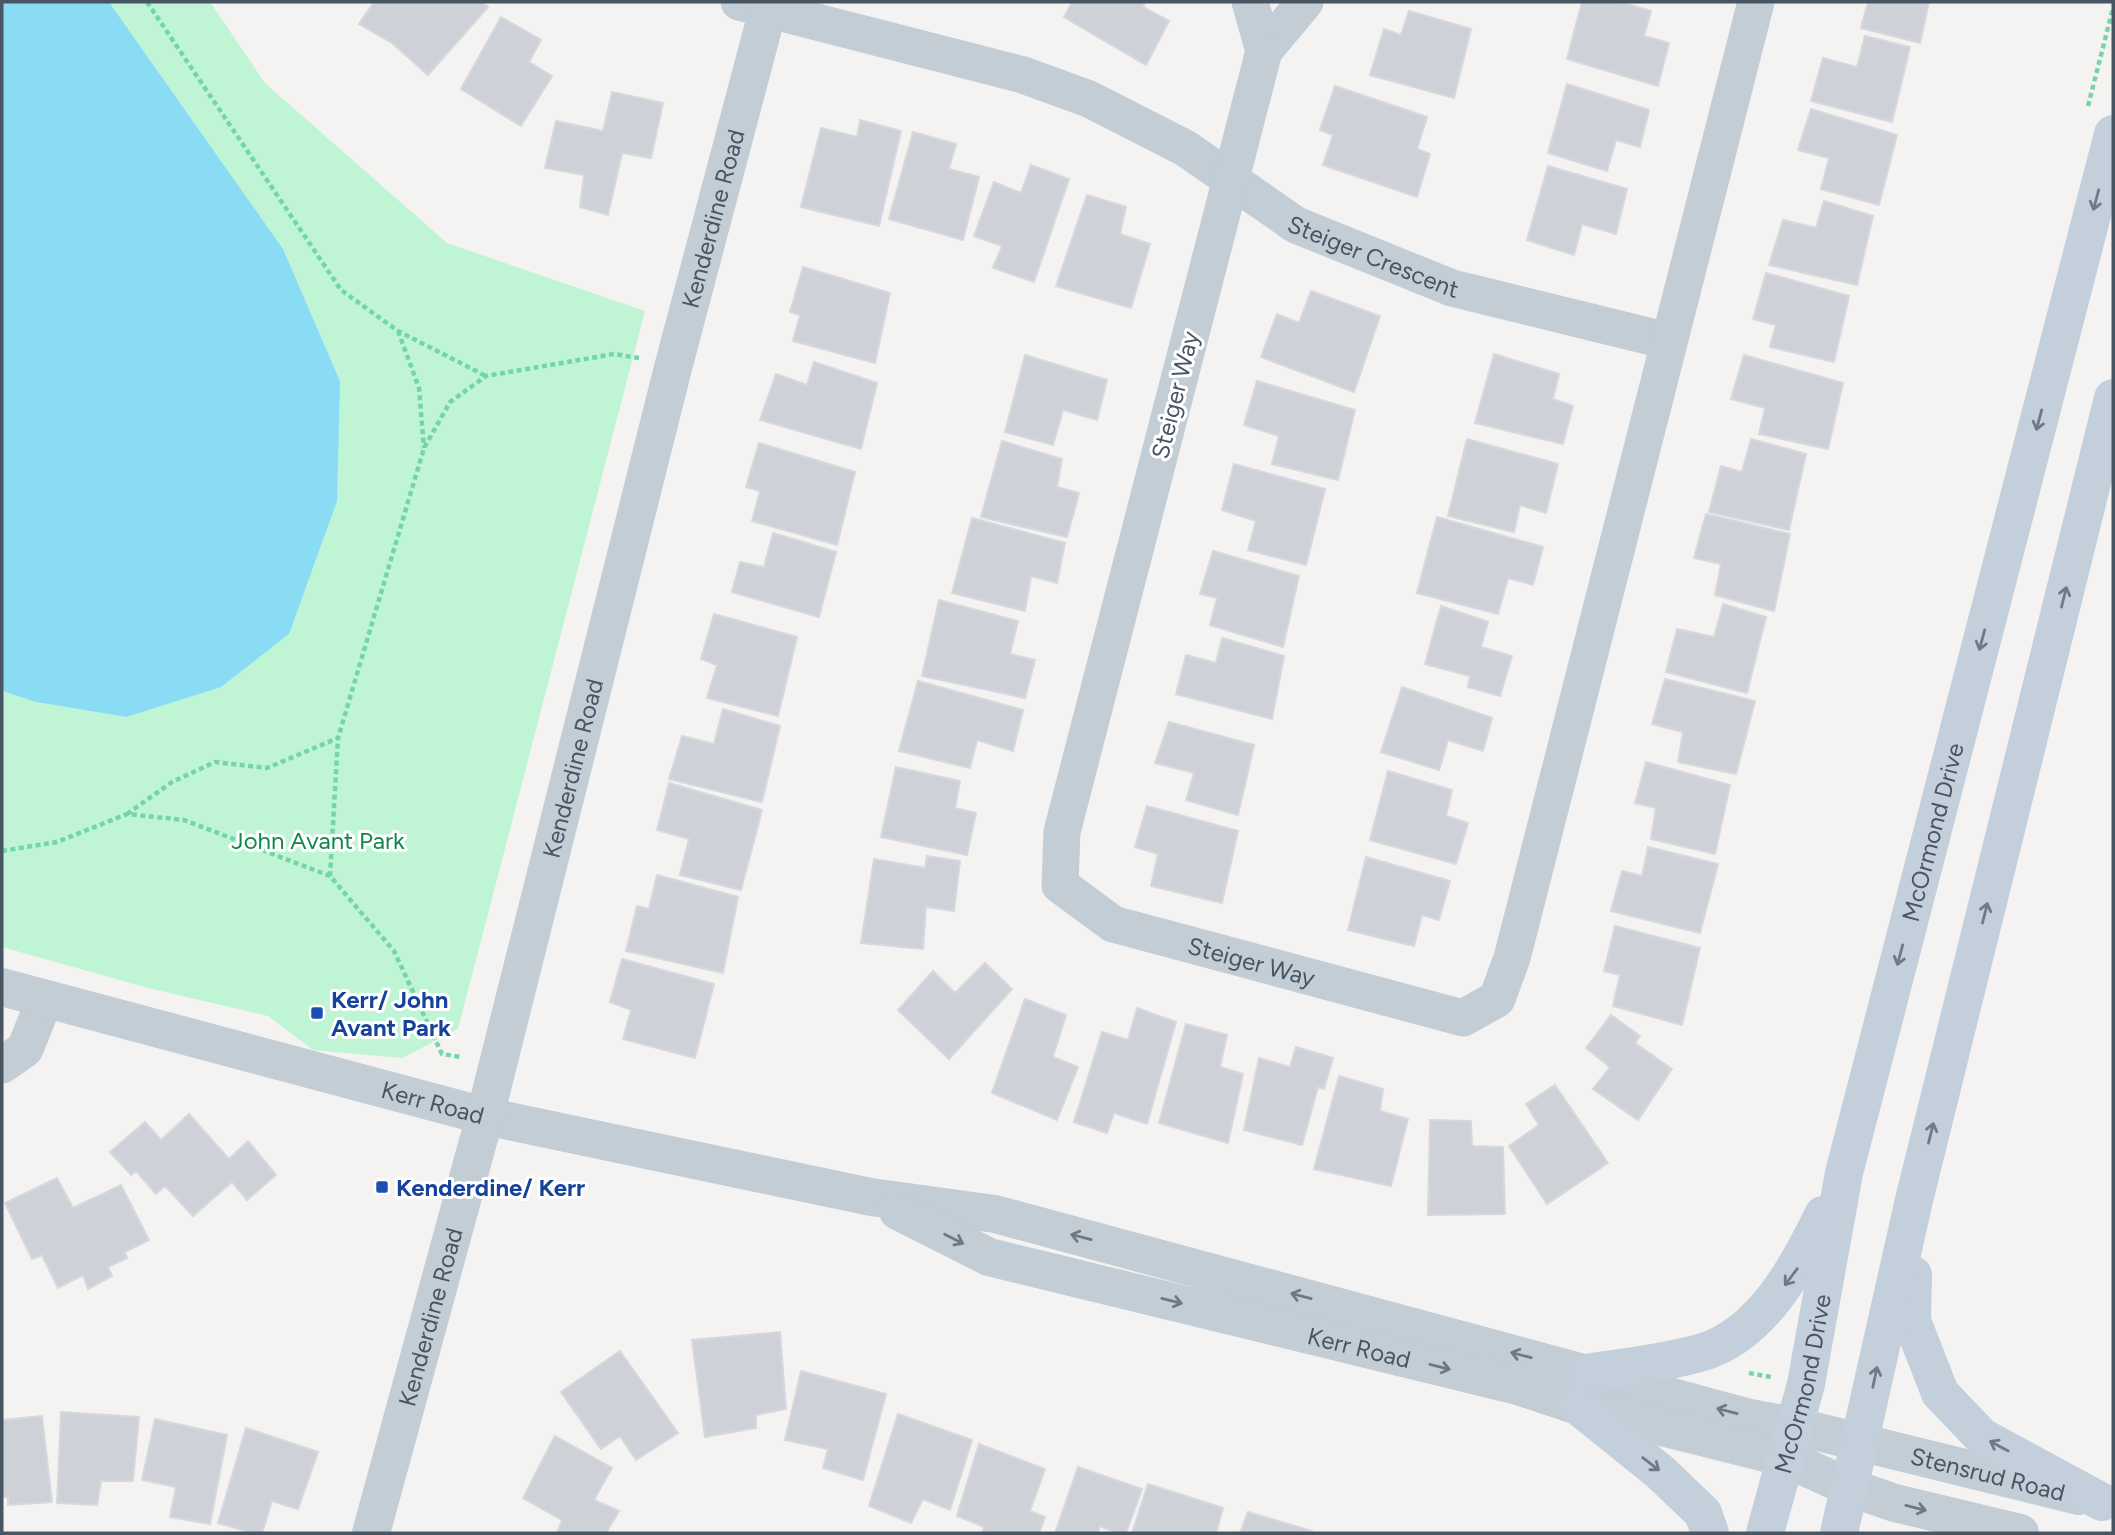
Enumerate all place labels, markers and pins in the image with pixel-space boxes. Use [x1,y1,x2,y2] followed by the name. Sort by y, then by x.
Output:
[331,985,451,1042] place label: Kerr/ John Avant Park
[309,1005,325,1021] marker: Kerr/ John Avant Park
[396,1173,585,1202] place label: Kenderdine/ Kerr
[374,1179,390,1195] marker: Kenderdine/ Kerr

